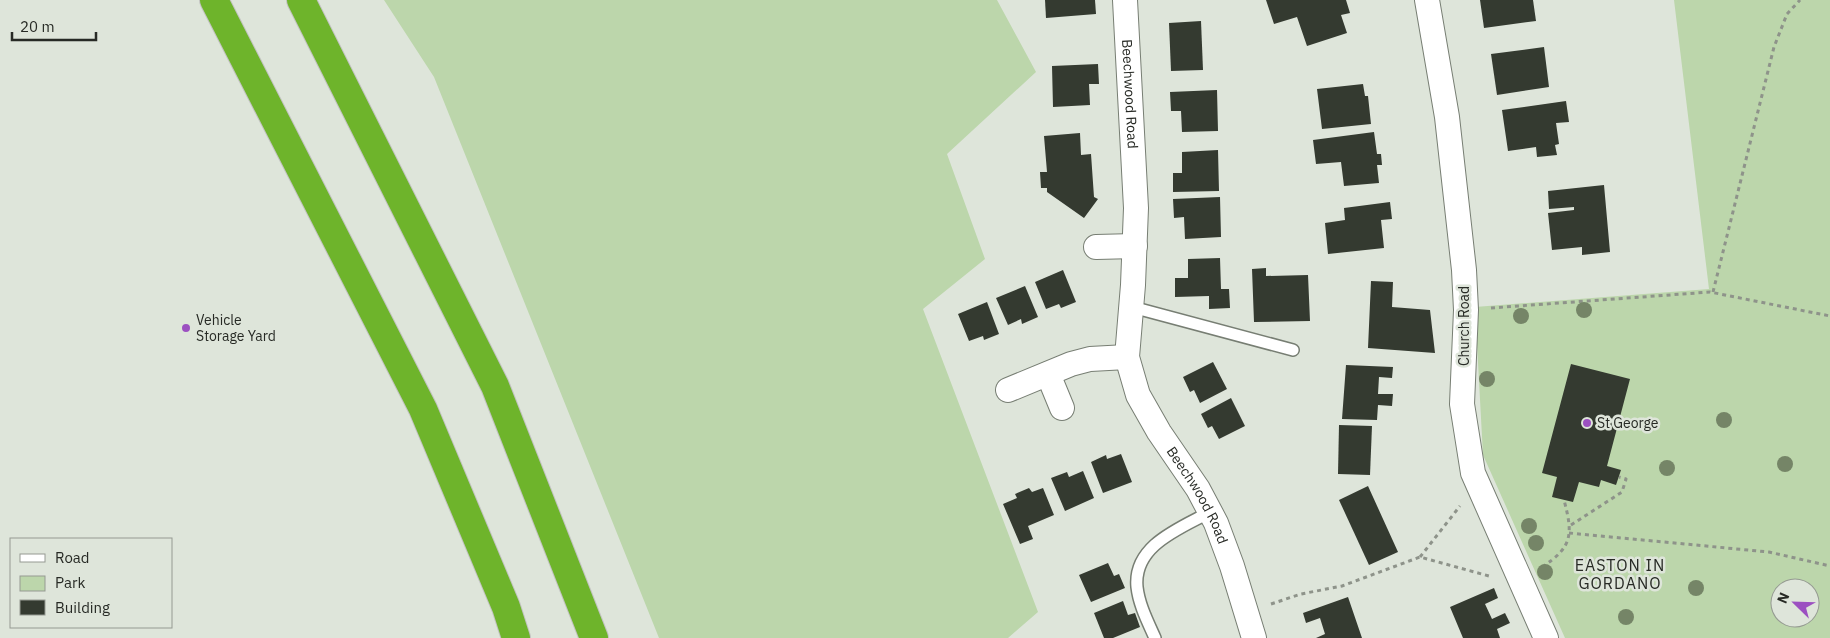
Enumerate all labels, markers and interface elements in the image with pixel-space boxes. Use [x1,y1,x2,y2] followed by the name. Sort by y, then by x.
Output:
[12,10,96,42] scale bar
[20,17,55,36] text: 20 m
[1118,39,1142,149] street label: Beechwood Road
[1455,286,1473,366] street label: Church Road
[196,311,276,345] place label: Vehicle Storage Yard
[180,322,192,334] marker: Vehicle Storage Yard
[1597,414,1659,432] place label: St George
[1581,417,1593,429] marker: St George
[1163,443,1232,546] street label: Beechwood Road
[10,538,172,628] legend
[55,548,90,567] text: Road
[1575,555,1665,593] district label: EASTON IN GORDANO
[55,573,85,592] text: Park
[1770,578,1820,628] north arrow
[1773,590,1793,606] text: N
[55,598,110,617] text: Building

